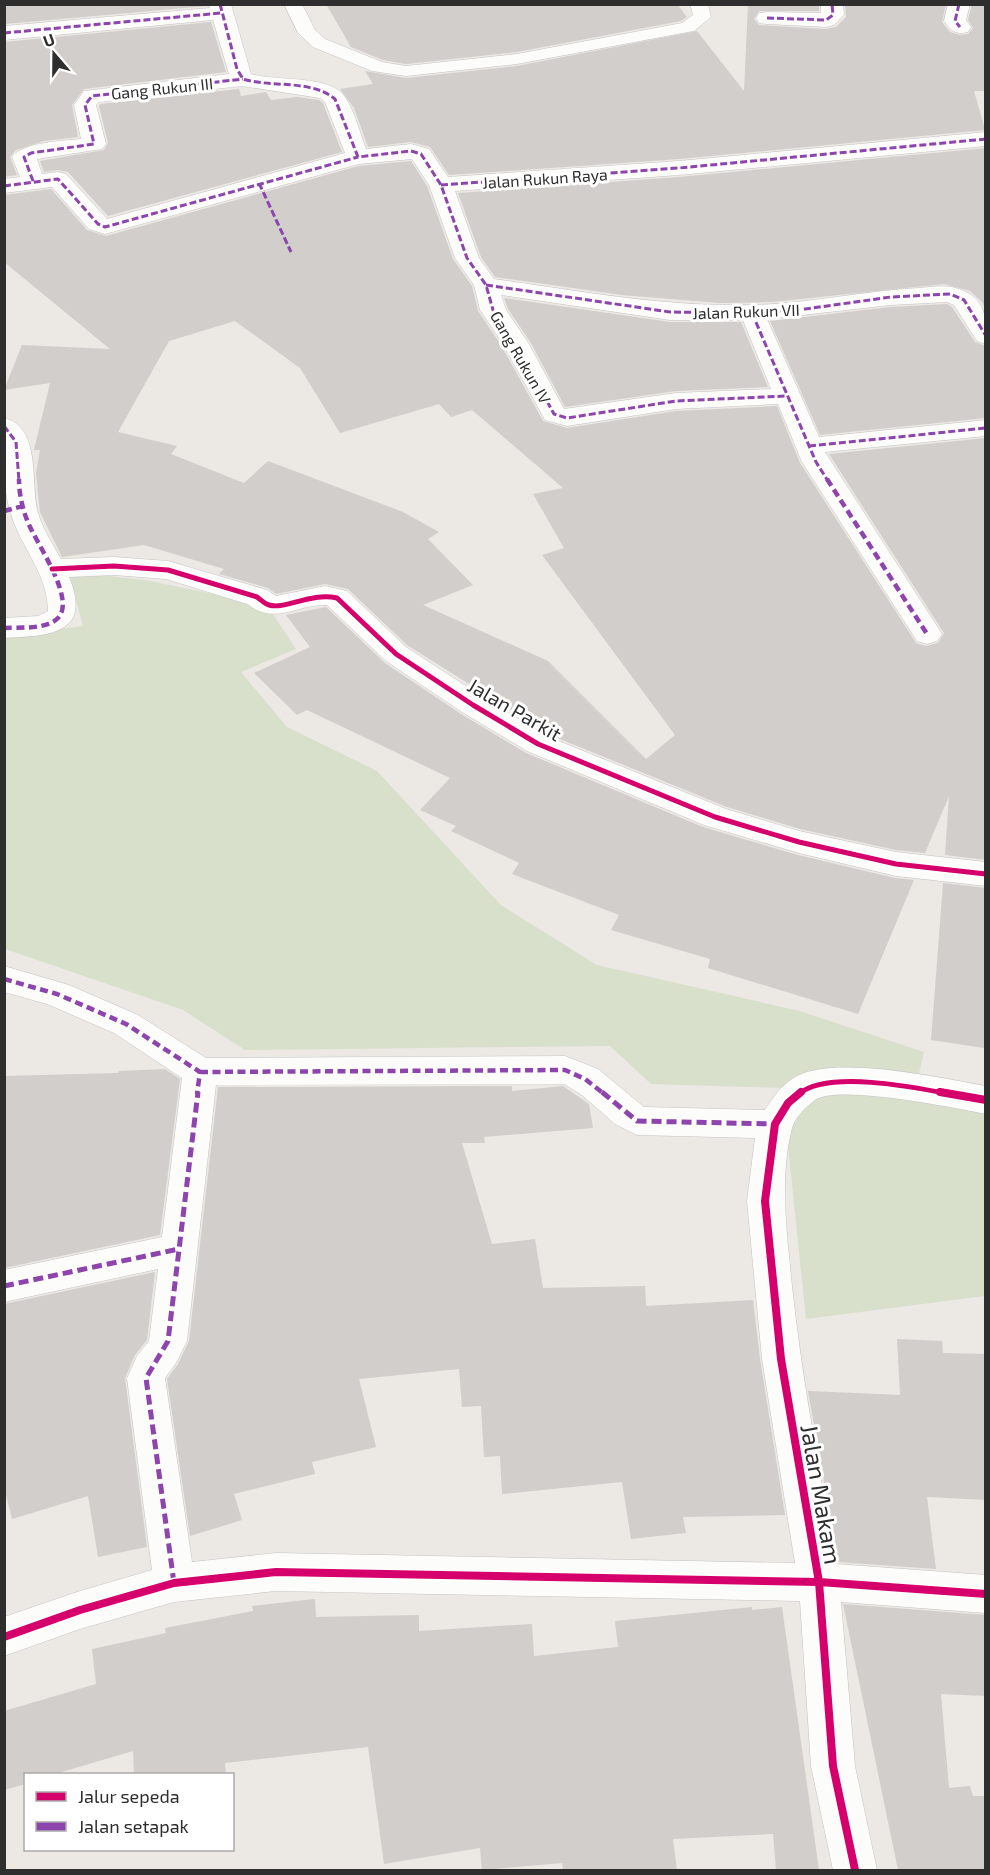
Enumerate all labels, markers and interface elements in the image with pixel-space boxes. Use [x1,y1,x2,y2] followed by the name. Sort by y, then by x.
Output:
[24,24,84,84] north arrow
[40,29,57,50] text: U
[110,73,214,103] street label: Gang Rukun III
[482,164,608,192] street label: Jalan Rukun Raya
[692,300,800,322] street label: Jalan Rukun VII
[487,307,555,407] street label: Gang Rukun IV
[464,673,566,746] street label: Jalan Parkit
[795,1422,849,1566] street label: Jalan Makam
[24,1773,234,1851] legend
[78,1785,180,1807] text: Jalur sepeda
[78,1815,189,1837] text: Jalan setapak

